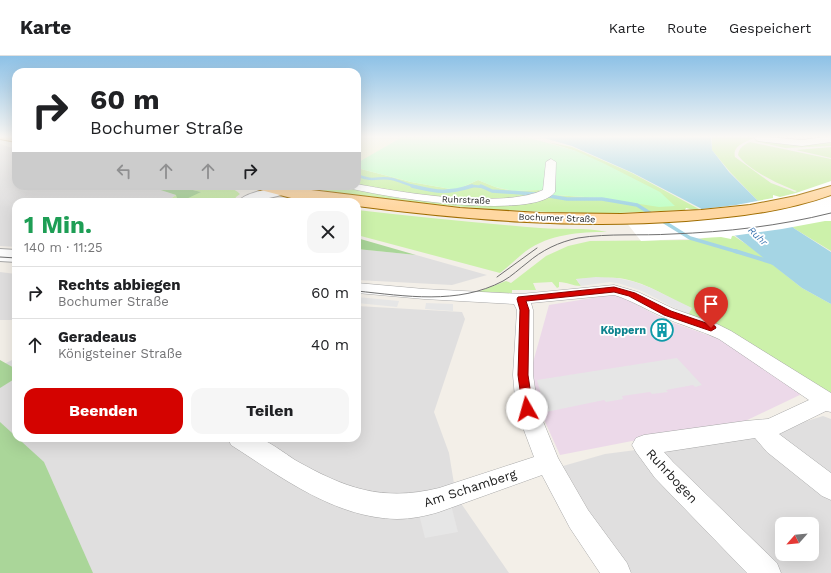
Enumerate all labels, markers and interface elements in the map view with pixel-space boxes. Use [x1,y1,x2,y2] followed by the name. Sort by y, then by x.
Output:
[20,16,71,39] text: Karte
[609,20,645,36] text: Karte
[667,20,707,36] text: Route
[729,20,811,36] text: Gespeichert
[90,83,160,116] text: 60 m
[24,84,76,136] icon: right
[90,117,243,138] text: Bochumer Straße
[113,160,135,182] icon: left
[155,160,177,182] icon: ahead
[197,160,219,182] icon: ahead
[239,160,261,182] icon: right
[442,194,490,206] street label: Ruhrstraße
[24,211,92,239] text: 1 Min.
[307,211,349,253] button: close
[519,212,595,224] street label: Bochumer Straße
[746,224,771,248] water label: Ruhr
[24,240,103,255] text: 140 m · 11:25
[58,276,180,294] text: Rechts abbiegen
[24,282,46,304] icon: right
[311,284,349,302] text: 60 m
[694,287,728,328] pin
[700,293,722,315] icon: arrive
[58,294,169,309] text: Bochumer Straße
[649,317,675,343] building icon: Köppern
[601,324,646,337] place label: Köppern
[58,328,137,346] text: Geradeaus
[24,334,46,356] icon: ahead
[311,336,349,354] text: 40 m
[58,346,182,361] text: Königsteiner Straße
[24,388,183,434] button: Beenden
[191,388,349,434] button: Teilen
[506,388,548,430] position arrow
[643,446,701,506] street label: Ruhrbogen
[422,466,518,510] street label: Am Schamberg
[775,517,819,561] north arrow
[775,517,819,561] map controls

